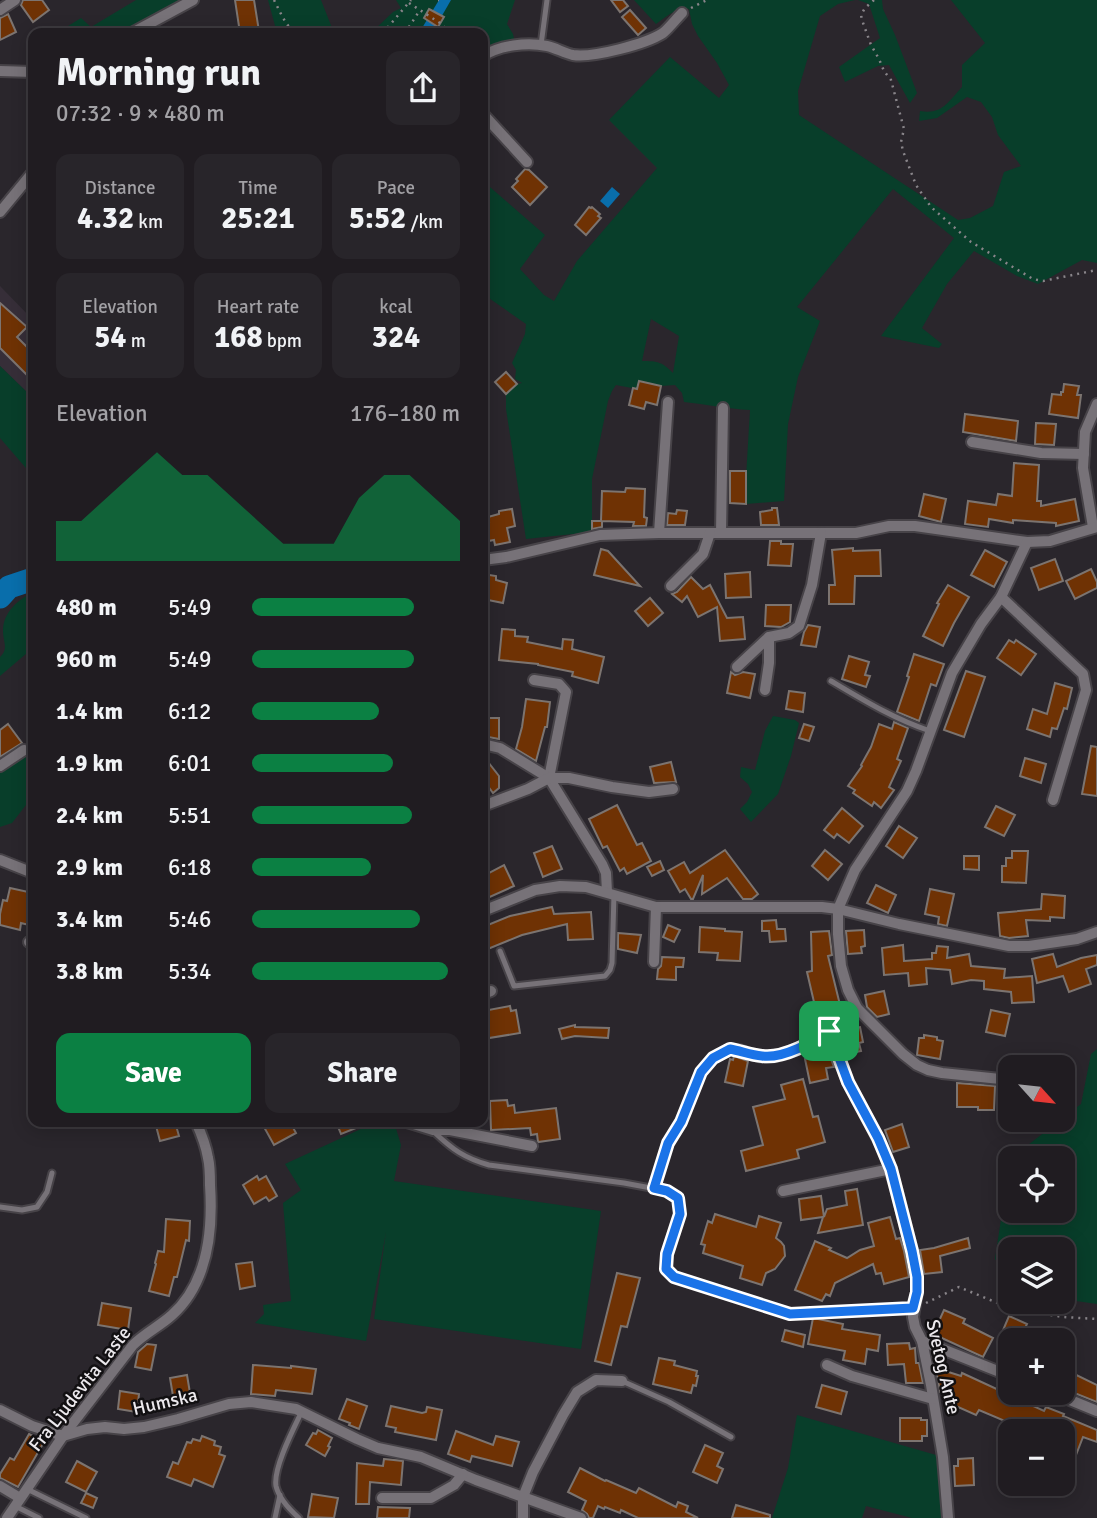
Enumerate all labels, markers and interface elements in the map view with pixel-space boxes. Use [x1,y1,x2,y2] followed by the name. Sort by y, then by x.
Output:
[56,49,261,96] text: Morning run
[386,51,460,125] button: share
[56,99,225,128] text: 07:32 · 9 × 480 m
[85,176,155,200] text: Distance
[238,176,278,200] text: Time
[377,176,415,200] text: Pace
[77,200,134,237] text: 4.32
[221,200,295,237] text: 25:21
[349,200,406,237] text: 5:52
[134,210,163,234] text: km
[406,210,443,234] text: /km
[82,295,158,319] text: Elevation
[217,295,299,319] text: Heart rate
[379,295,413,319] text: kcal
[94,319,127,356] text: 54
[214,319,263,356] text: 168
[372,319,420,356] text: 324
[127,329,146,353] text: m
[263,329,302,353] text: bpm
[56,399,148,428] text: Elevation
[350,399,460,428] text: 176–180 m
[56,593,117,622] text: 480 m
[168,593,211,622] text: 5:49
[56,645,117,674] text: 960 m
[168,645,211,674] text: 5:49
[56,697,123,726] text: 1.4 km
[168,697,211,726] text: 6:12
[56,749,123,778] text: 1.9 km
[168,749,211,778] text: 6:01
[56,801,123,830] text: 2.4 km
[168,801,211,830] text: 5:51
[56,853,123,882] text: 2.9 km
[168,853,211,882] text: 6:18
[56,905,123,934] text: 3.4 km
[168,905,211,934] text: 5:46
[56,957,123,986] text: 3.8 km
[168,957,211,986] text: 5:34
[799,1001,859,1061] pin
[810,1012,848,1050] icon: arrive
[56,1033,251,1113] button: Save
[265,1033,460,1113] button: Share
[998,1055,1074,1132] north arrow
[998,1055,1075,1496] map controls
[998,1146,1075,1223] button: locate
[998,1237,1075,1314] button: layers
[920,1317,966,1417] street label: Svetog Ante
[24,1322,136,1456] street label: Fra Ljudevita Laste
[998,1328,1075,1405] button: +
[130,1383,200,1421] street label: Humska
[998,1419,1075,1496] button: −

